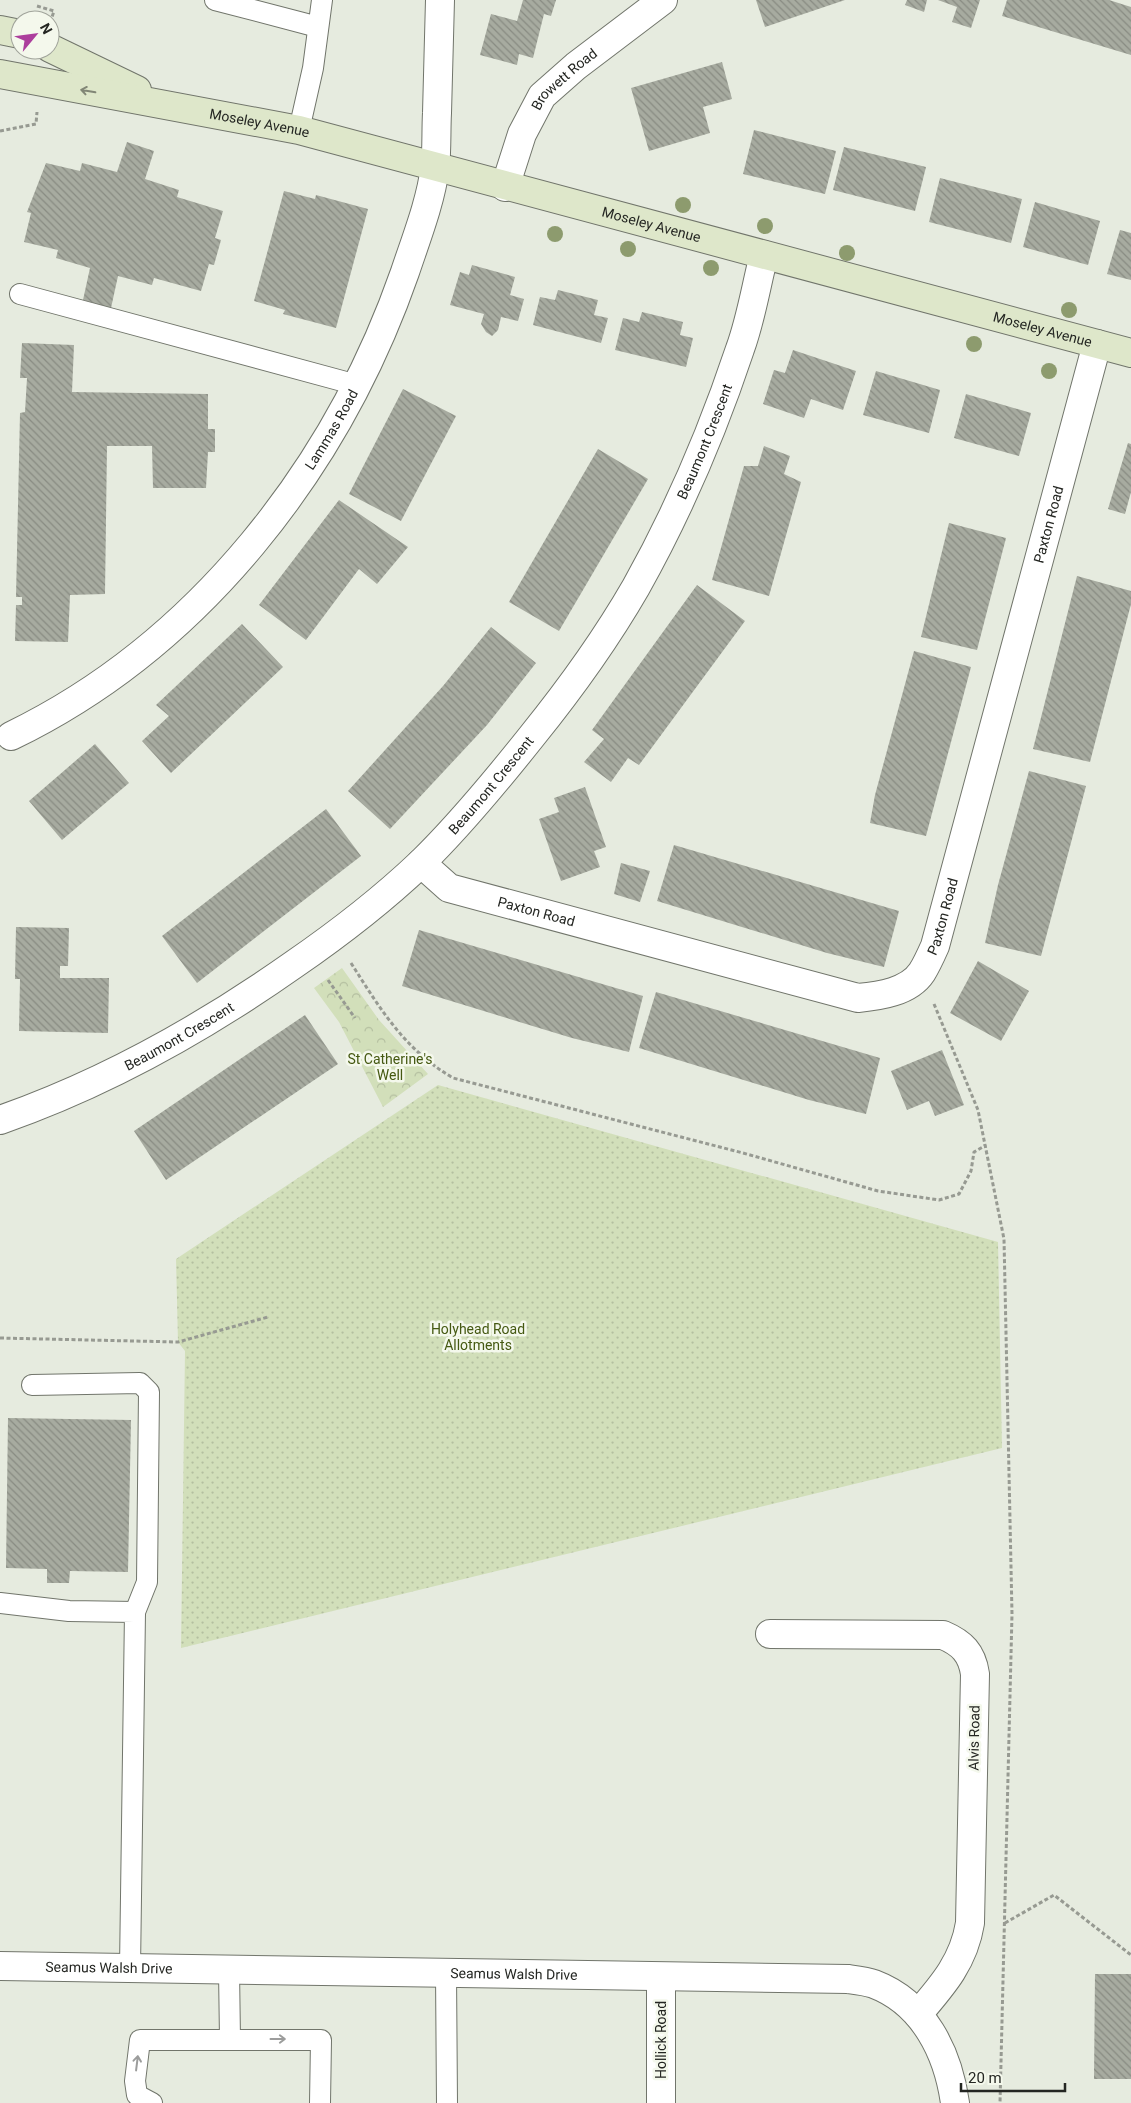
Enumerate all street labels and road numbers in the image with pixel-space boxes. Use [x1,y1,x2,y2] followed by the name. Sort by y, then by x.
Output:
[528,45,600,113] street label: Browett Road
[208,105,311,140] street label: Moseley Avenue
[600,204,702,245] street label: Moseley Avenue
[991,308,1094,350] street label: Moseley Avenue
[674,381,735,502] street label: Beaumont Crescent
[302,387,361,473] street label: Lammas Road
[1030,484,1066,565] street label: Paxton Road
[445,733,537,838] street label: Beaumont Crescent
[924,876,961,958] street label: Paxton Road
[496,893,577,929] street label: Paxton Road
[122,999,237,1074] street label: Beaumont Crescent
[965,1705,983,1771] street label: Alvis Road
[45,1959,173,1977] street label: Seamus Walsh Drive
[450,1965,578,1983] street label: Seamus Walsh Drive
[653,2001,669,2079] street label: Hollick Road

